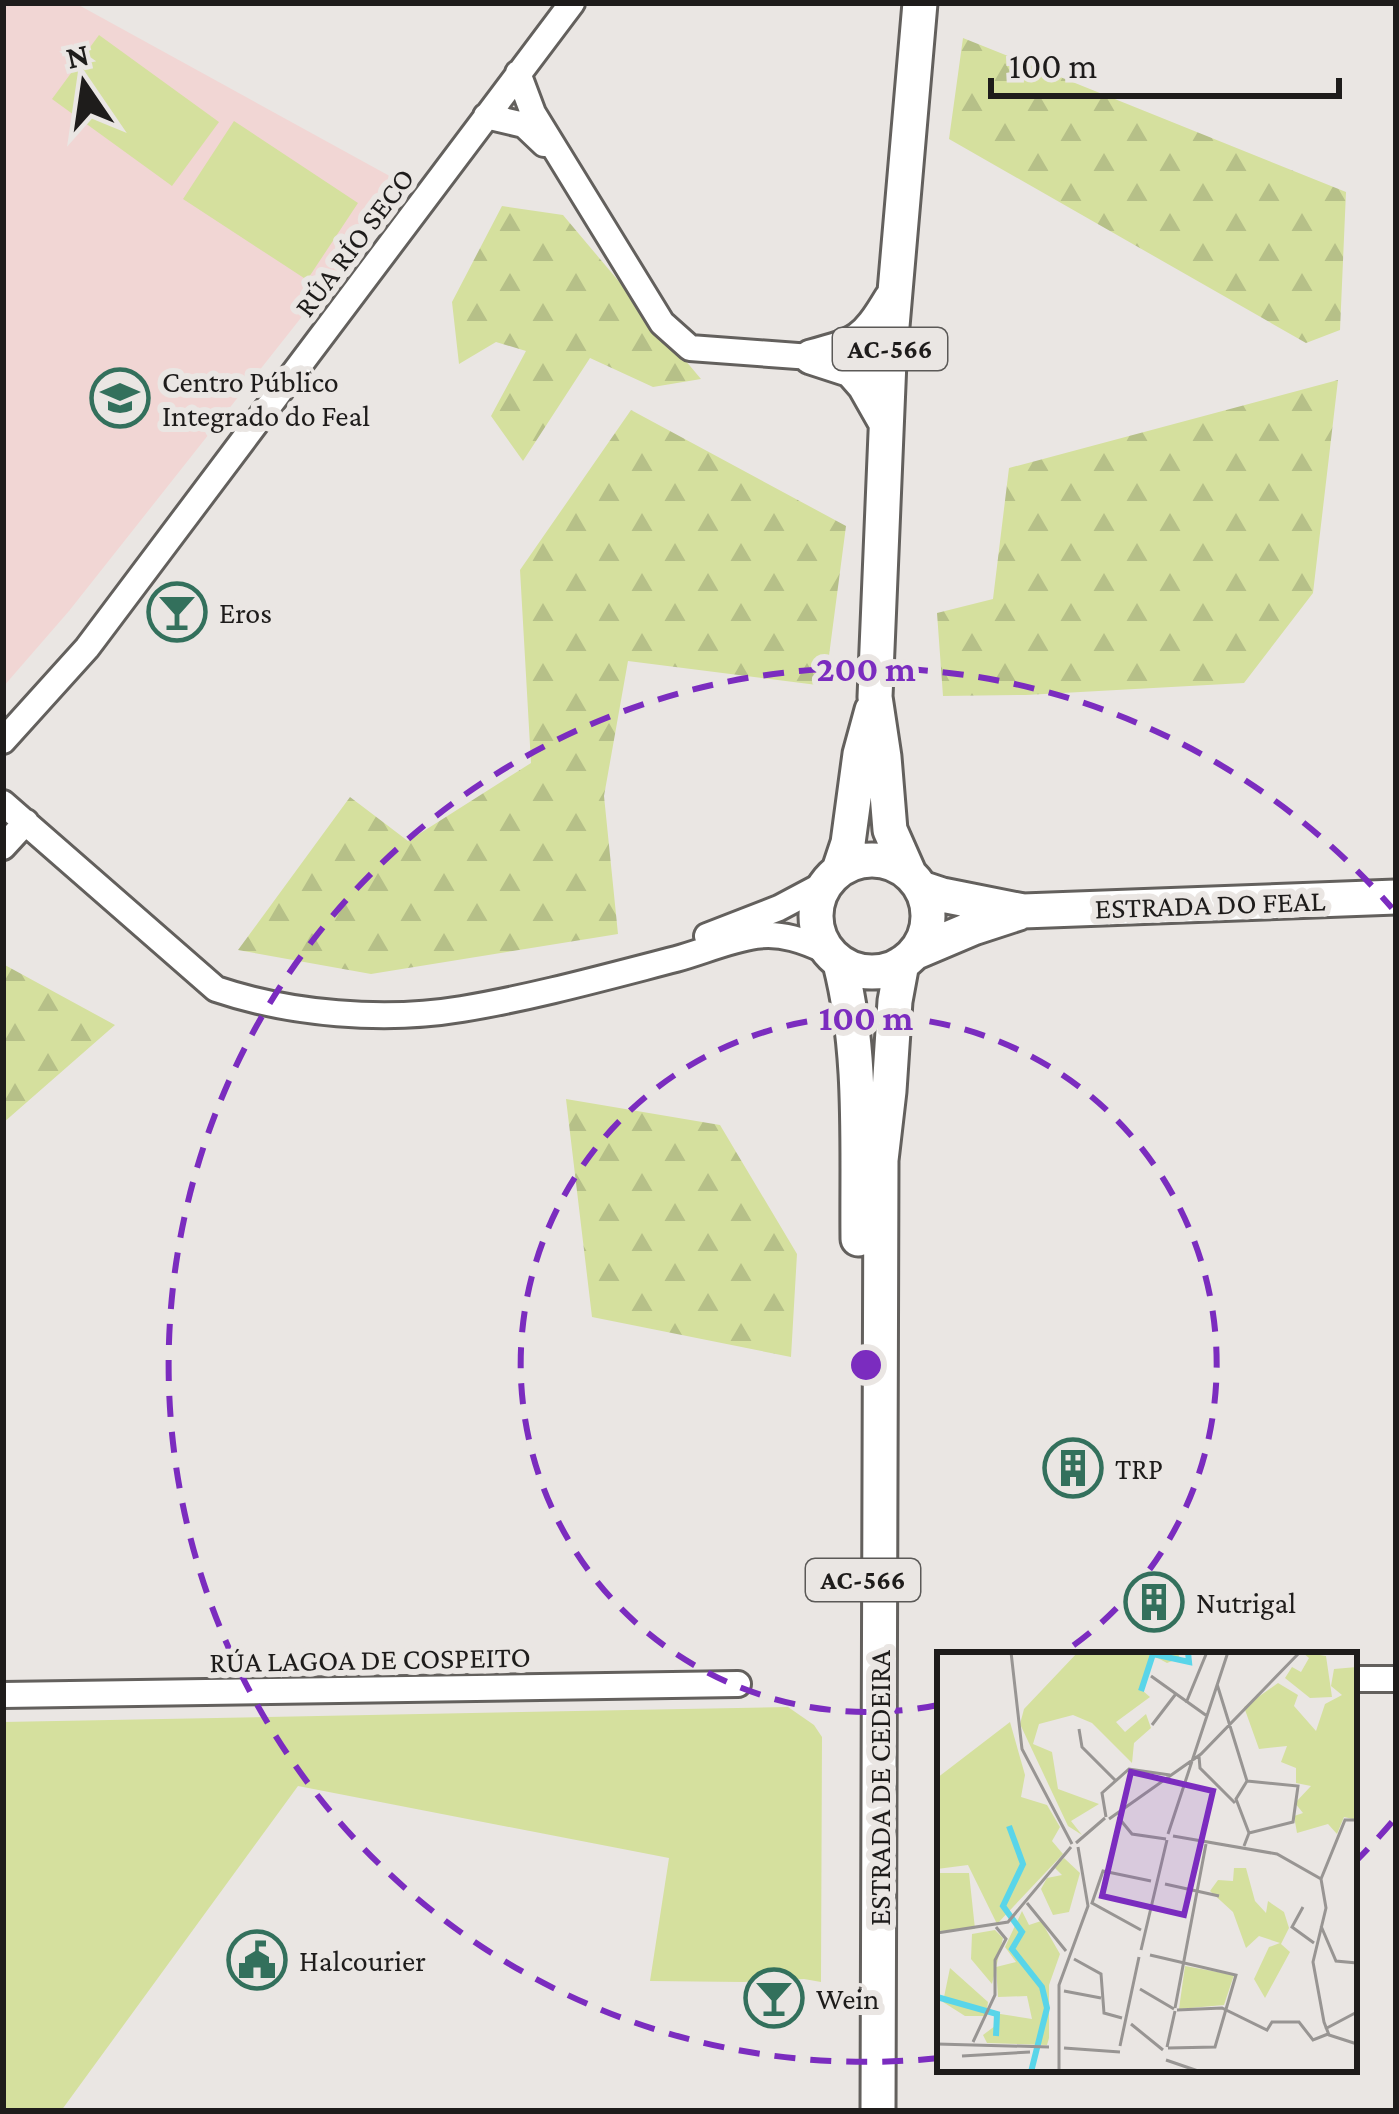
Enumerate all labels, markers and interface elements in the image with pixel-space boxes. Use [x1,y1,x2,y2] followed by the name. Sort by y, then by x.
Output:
[24,24,144,144] north arrow
[991,24,1339,98] scale bar
[62,35,92,76] text: N
[1009,46,1097,86] text: 100 m
[288,161,420,323] street label: RÚA RÍO SECO
[833,328,947,370] road number: AC-566
[162,365,370,433] place label: Centro Público Integrado do Feal
[89,367,151,429] school or university icon: Centro Público Integrado do Feal
[146,581,208,643] bar icon: Eros
[219,596,272,629] place label: Eros
[816,649,916,689] text: 200 m
[1094,883,1326,925] street label: ESTRADA DO FEAL
[819,998,914,1038] text: 100 m
[845,1344,887,1386] centre of rings
[1042,1437,1104,1499] building icon: TRP
[1115,1452,1163,1485] place label: TRP
[806,1559,920,1601] road number: AC-566
[1123,1571,1185,1633] building icon: Nutrigal
[1196,1586,1296,1620] place label: Nutrigal
[209,1640,531,1678] street label: RÚA LAGOA DE COSPEITO
[863,1649,896,1926] street label: ESTRADA DE CEDEIRA
[937,1652,1357,2072] inset map
[226,1929,288,1991] public building icon: Halcourier
[299,1944,426,1977] place label: Halcourier
[743,1967,805,2029] bar icon: Wein
[816,1982,879,2015] place label: Wein

